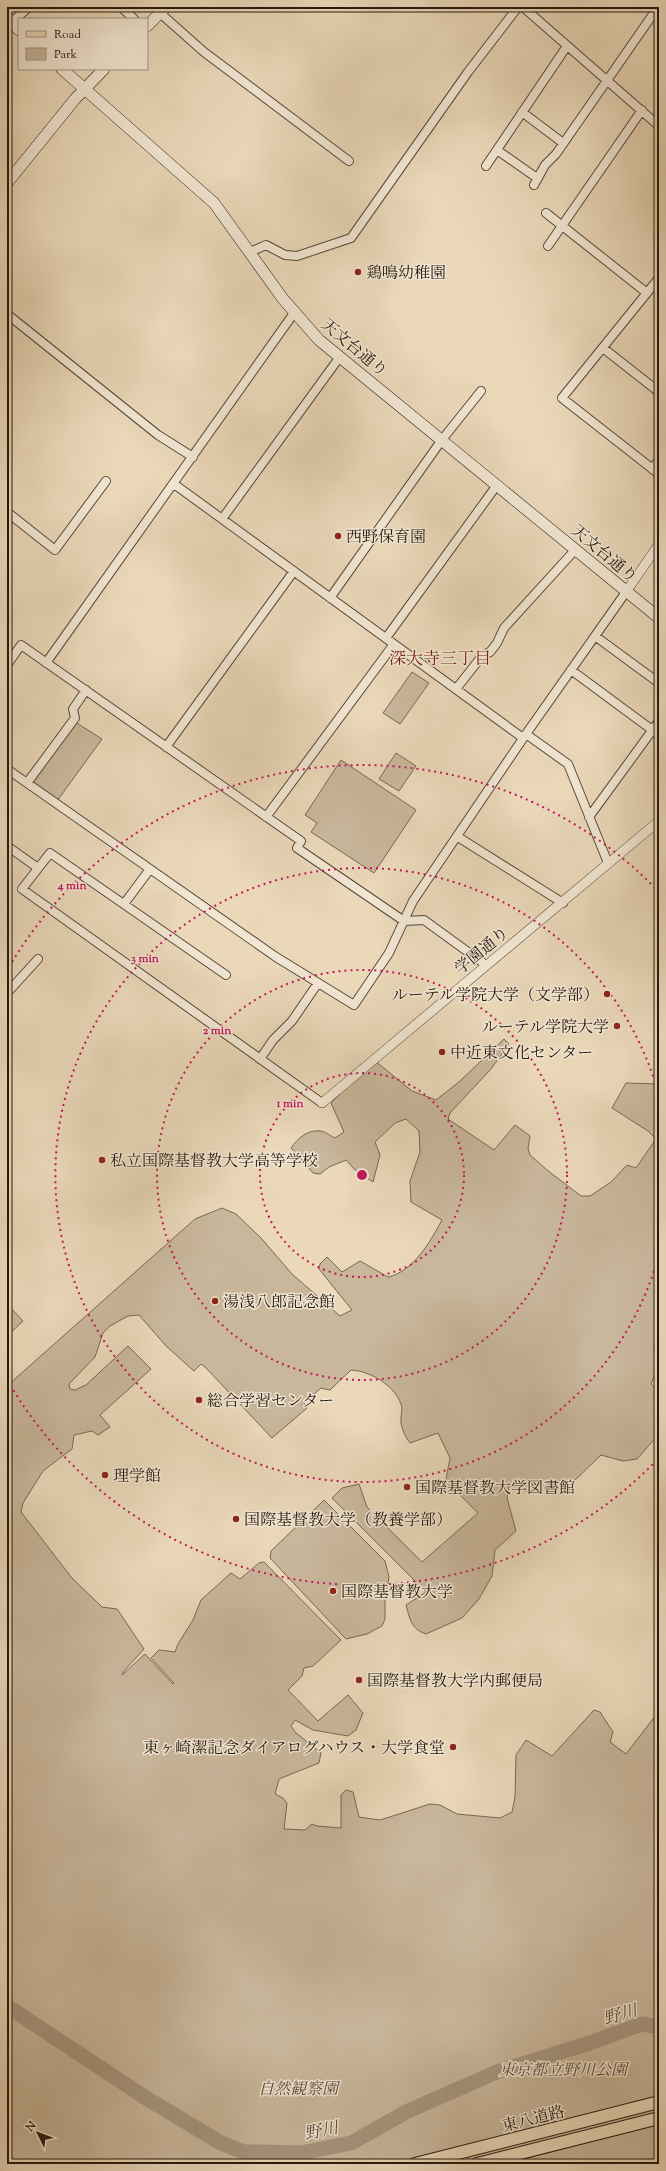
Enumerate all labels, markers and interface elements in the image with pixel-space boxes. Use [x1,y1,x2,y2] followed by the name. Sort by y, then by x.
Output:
[18,18,148,70] legend
[54,26,81,44] text: Road
[54,46,77,64] text: Park
[366,263,446,286] place label: 鶏鳴幼稚園
[353,267,363,277] marker: 鶏鳴幼稚園
[315,314,391,383] street label: 天文台通り
[565,520,641,589] street label: 天文台通り
[346,527,426,550] place label: 西野保育園
[333,531,343,541] marker: 西野保育園
[389,648,491,672] district label: 深大寺三丁目
[56,877,87,895] text: 4 min
[450,923,515,981] street label: 学園通り
[131,950,160,968] text: 3 min
[392,985,599,1008] place label: ルーテル学院大学（文学部）
[602,989,612,999] marker: ルーテル学院大学（文学部）
[482,1017,609,1040] place label: ルーテル学院大学
[612,1021,622,1031] marker: ルーテル学院大学
[203,1022,232,1040] text: 2 min
[450,1043,593,1066] place label: 中近東文化センター
[437,1047,447,1057] marker: 中近東文化センター
[275,1095,304,1113] text: 1 min
[110,1151,318,1174] place label: 私立国際基督教大学高等学校
[97,1155,107,1165] marker: 私立国際基督教大学高等学校
[355,1168,369,1182] centre of rings
[223,1292,335,1315] place label: 湯浅八郎記念館
[210,1296,220,1306] marker: 湯浅八郎記念館
[207,1391,334,1414] place label: 総合学習センター
[194,1395,204,1405] marker: 総合学習センター
[113,1466,161,1489] place label: 理学館
[100,1470,110,1480] marker: 理学館
[415,1478,575,1501] place label: 国際基督教大学図書館
[402,1482,412,1492] marker: 国際基督教大学図書館
[244,1510,452,1533] place label: 国際基督教大学（教養学部）
[231,1514,241,1524] marker: 国際基督教大学（教養学部）
[341,1582,453,1605] place label: 国際基督教大学
[328,1586,338,1596] marker: 国際基督教大学
[367,1671,543,1694] place label: 国際基督教大学内郵便局
[354,1675,364,1685] marker: 国際基督教大学内郵便局
[143,1738,445,1761] place label: 東ヶ崎潔記念ダイアログハウス・大学食堂
[448,1742,458,1752] marker: 東ヶ崎潔記念ダイアログハウス・大学食堂
[601,1999,642,2032] water label: 野川
[499,2060,630,2083] park label: 東京都立野川公園
[258,2079,341,2102] park label: 自然観察園
[500,2102,567,2139] street label: 東八道路
[18,2113,58,2153] north arrow
[302,2117,342,2147] water label: 野川
[22,2118,40,2136] text: N

